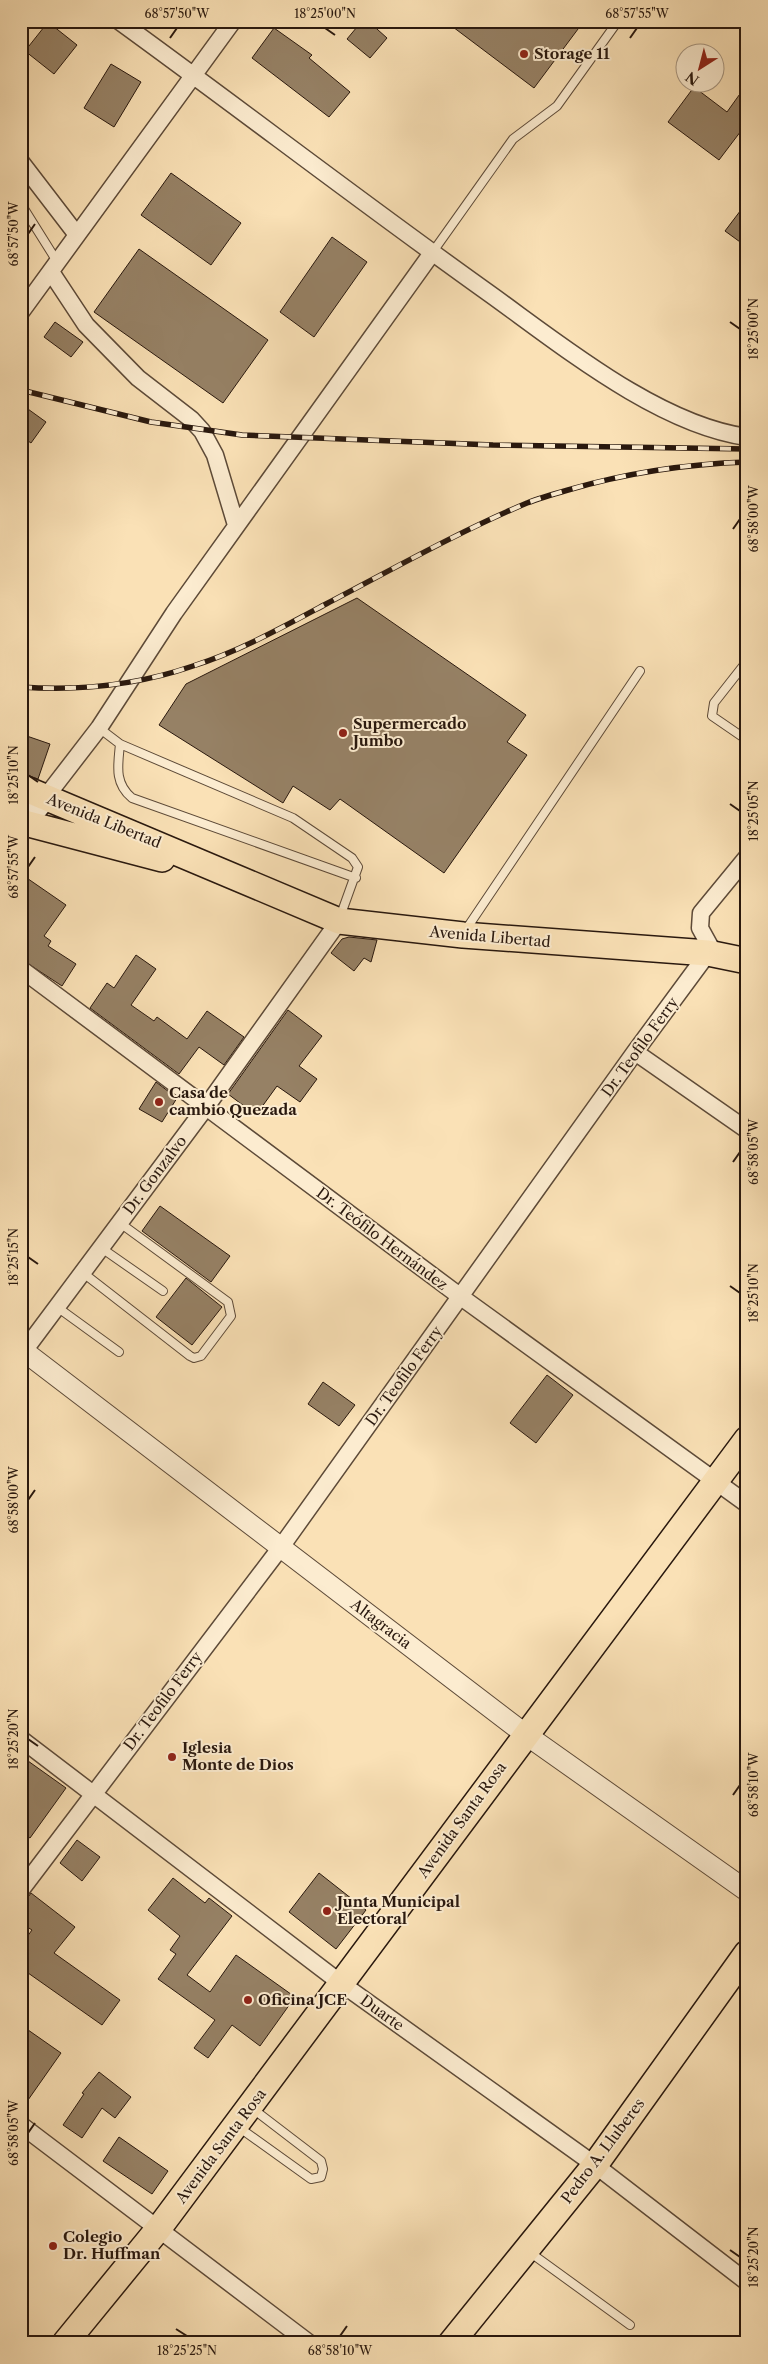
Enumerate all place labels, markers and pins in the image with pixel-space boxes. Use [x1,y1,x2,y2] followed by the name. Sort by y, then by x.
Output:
[534,44,610,63] place label: Storage 11
[518,48,530,60] marker: Storage 11
[350,714,466,750] place label: Supermercado Jumbo
[337,727,349,739] marker: Supermercado Jumbo
[169,1083,297,1119] place label: Casa de cambio Quezada
[153,1096,165,1108] marker: Casa de cambio Quezada
[182,1738,294,1774] place label: Iglesia Monte de Dios
[166,1751,178,1763] marker: Iglesia Monte de Dios
[334,1892,460,1928] place label: Junta Municipal Electoral
[321,1905,333,1917] marker: Junta Municipal Electoral
[258,1990,347,2009] place label: Oficina JCE
[242,1994,254,2006] marker: Oficina JCE
[63,2227,161,2263] place label: Colegio Dr. Huffman
[47,2240,59,2252] marker: Colegio Dr. Huffman

